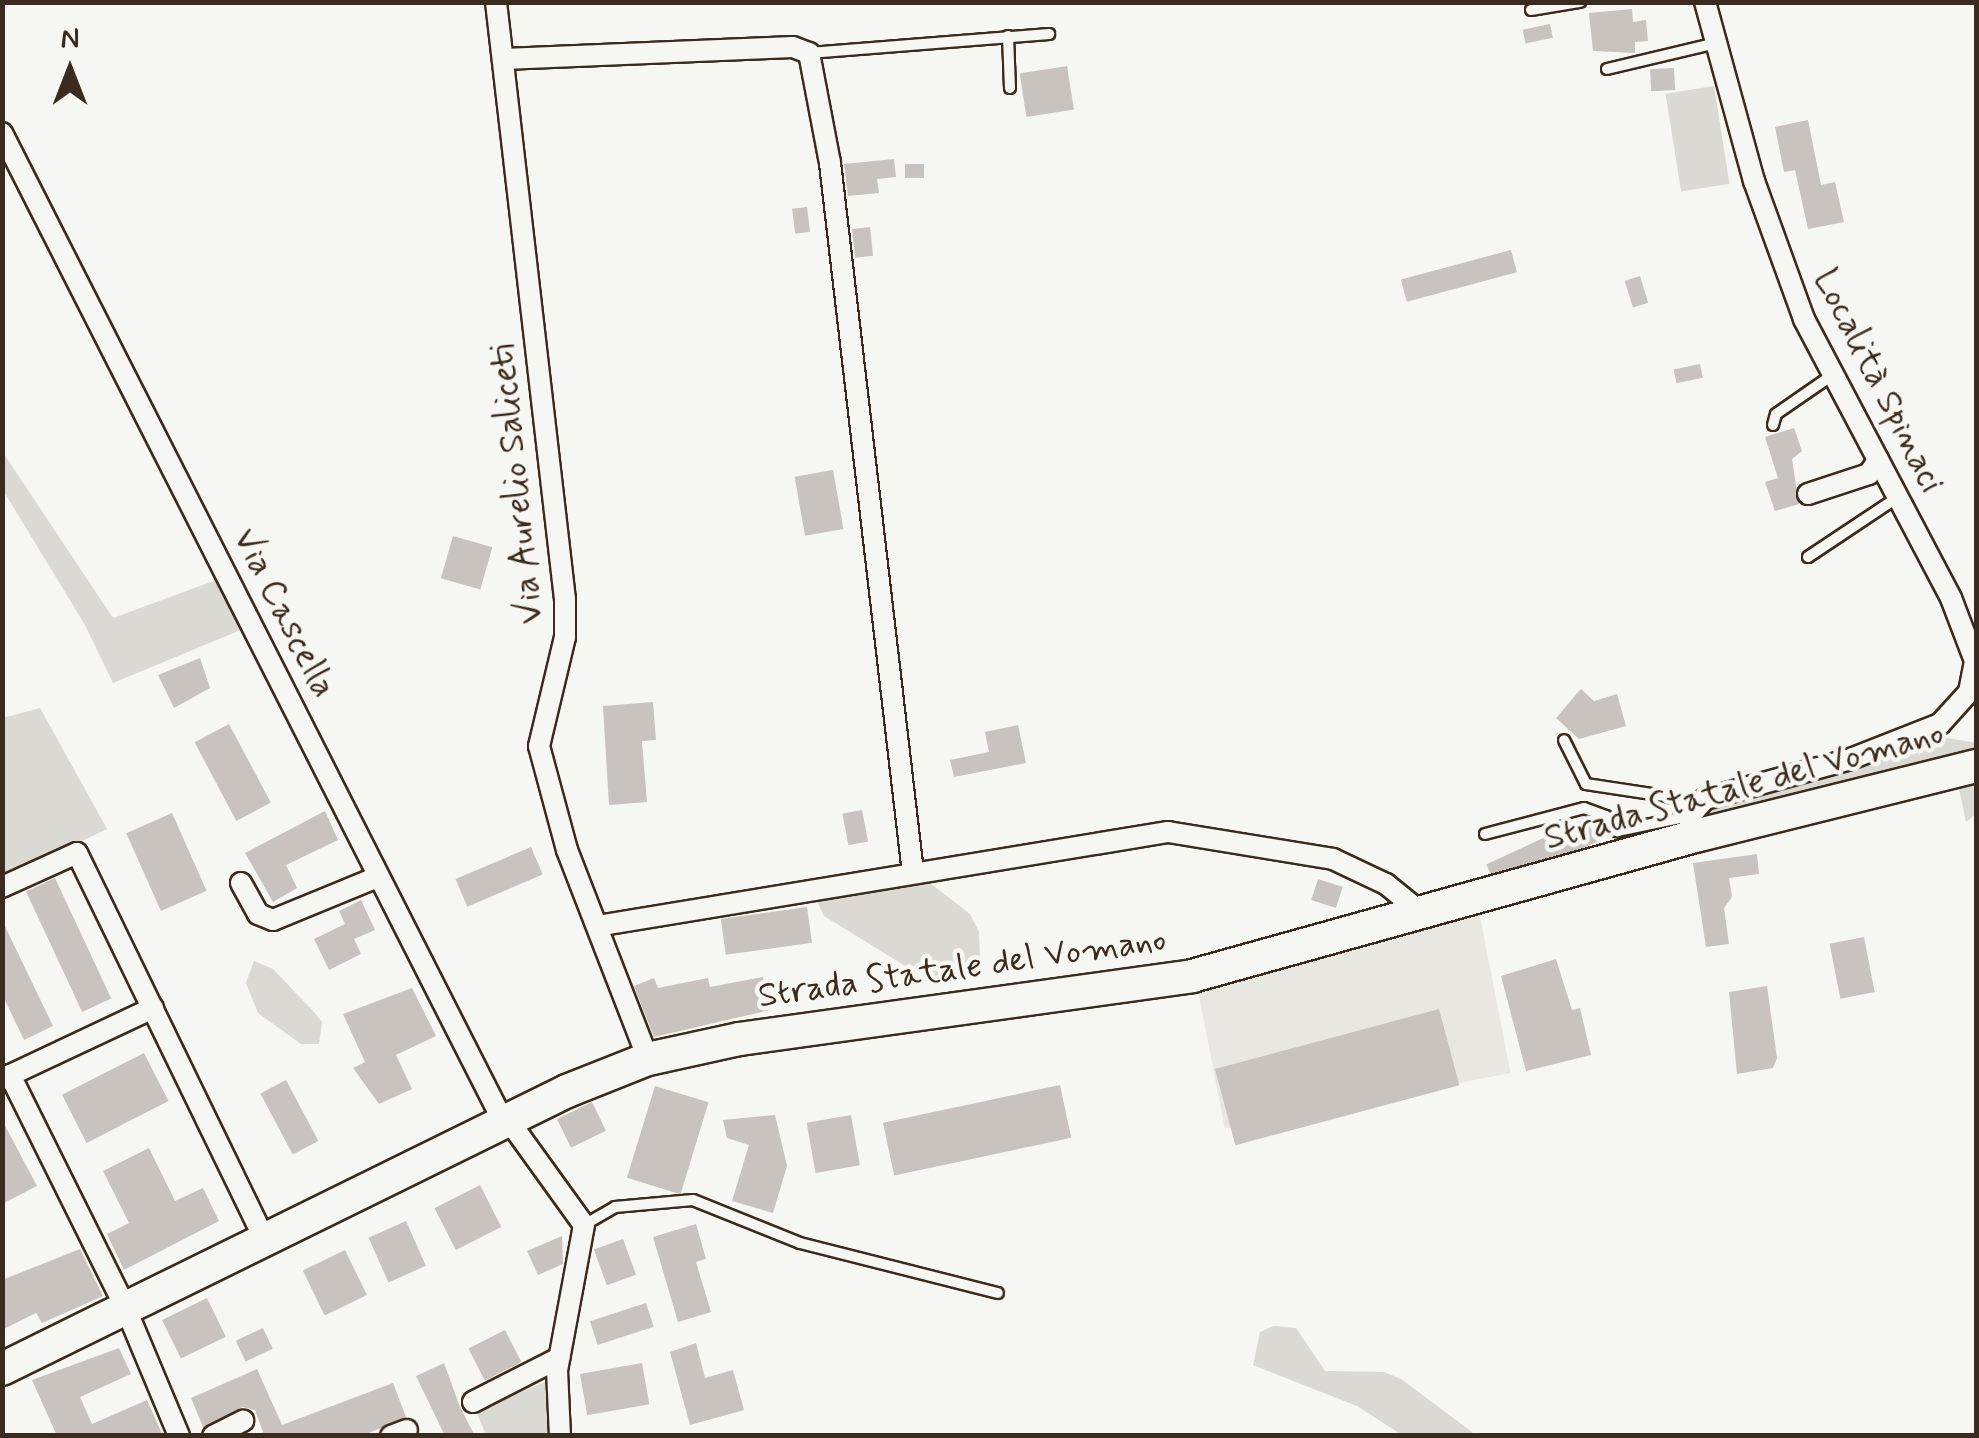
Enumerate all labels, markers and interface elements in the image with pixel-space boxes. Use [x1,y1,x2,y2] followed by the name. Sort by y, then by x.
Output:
[20,20,120,120] north arrow
[61,21,79,58] text: N
[1804,262,1952,500] street label: Località Spinaci
[482,344,552,624] street label: Via Aurelio Saliceti
[224,522,344,704] street label: Via Cascella
[1544,714,1944,858] street label: Strada Statale del Vomano
[760,919,1164,1017] street label: Strada Statale del Vomano

